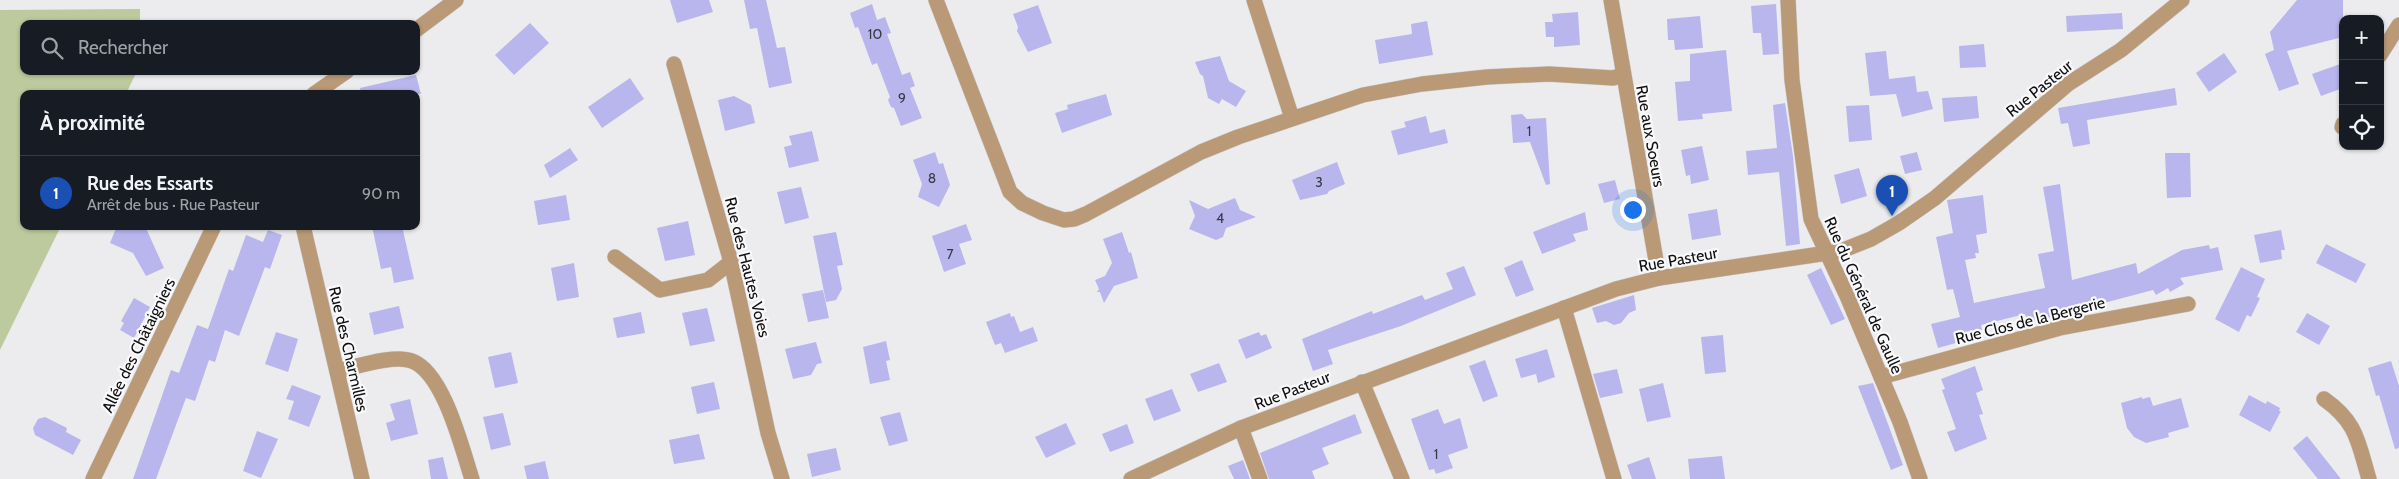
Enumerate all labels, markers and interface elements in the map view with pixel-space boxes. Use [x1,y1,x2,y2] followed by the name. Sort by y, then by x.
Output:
[2339,15,2384,150] map controls
[2339,15,2384,60] button: +
[20,20,420,75] search box
[868,25,882,43] house number: 10
[38,34,66,62] icon: search
[78,36,168,59] text: Rechercher
[2002,55,2077,121] street label: Rue Pasteur
[2339,60,2384,105] button: −
[1632,84,1669,189] street label: Rue aux Soeurs
[898,89,906,107] house number: 9
[2339,105,2384,150] button: locate
[40,110,145,135] text: À proximité
[1527,122,1531,140] house number: 1
[928,169,936,187] house number: 8
[87,172,213,195] text: Rue des Essarts
[1315,173,1323,191] house number: 3
[1876,175,1908,216] pin: 1
[53,184,59,203] text: 1
[362,184,400,203] text: 90 m
[87,195,259,214] text: Arrêt de bus · Rue Pasteur
[721,195,774,339] street label: Rue des Hautes Voies
[1620,197,1646,223] your location
[1216,209,1224,227] house number: 4
[1820,214,1907,377] street label: Rue du Général de Gaulle
[1637,243,1720,276] street label: Rue Pasteur
[946,245,954,263] house number: 7
[98,275,179,416] street label: Allée des Châtaigniers
[325,285,372,414] street label: Rue des Charmilles
[1953,293,2107,348] street label: Rue Clos de la Bergerie
[1252,367,1334,414] street label: Rue Pasteur
[1434,445,1438,463] house number: 1

